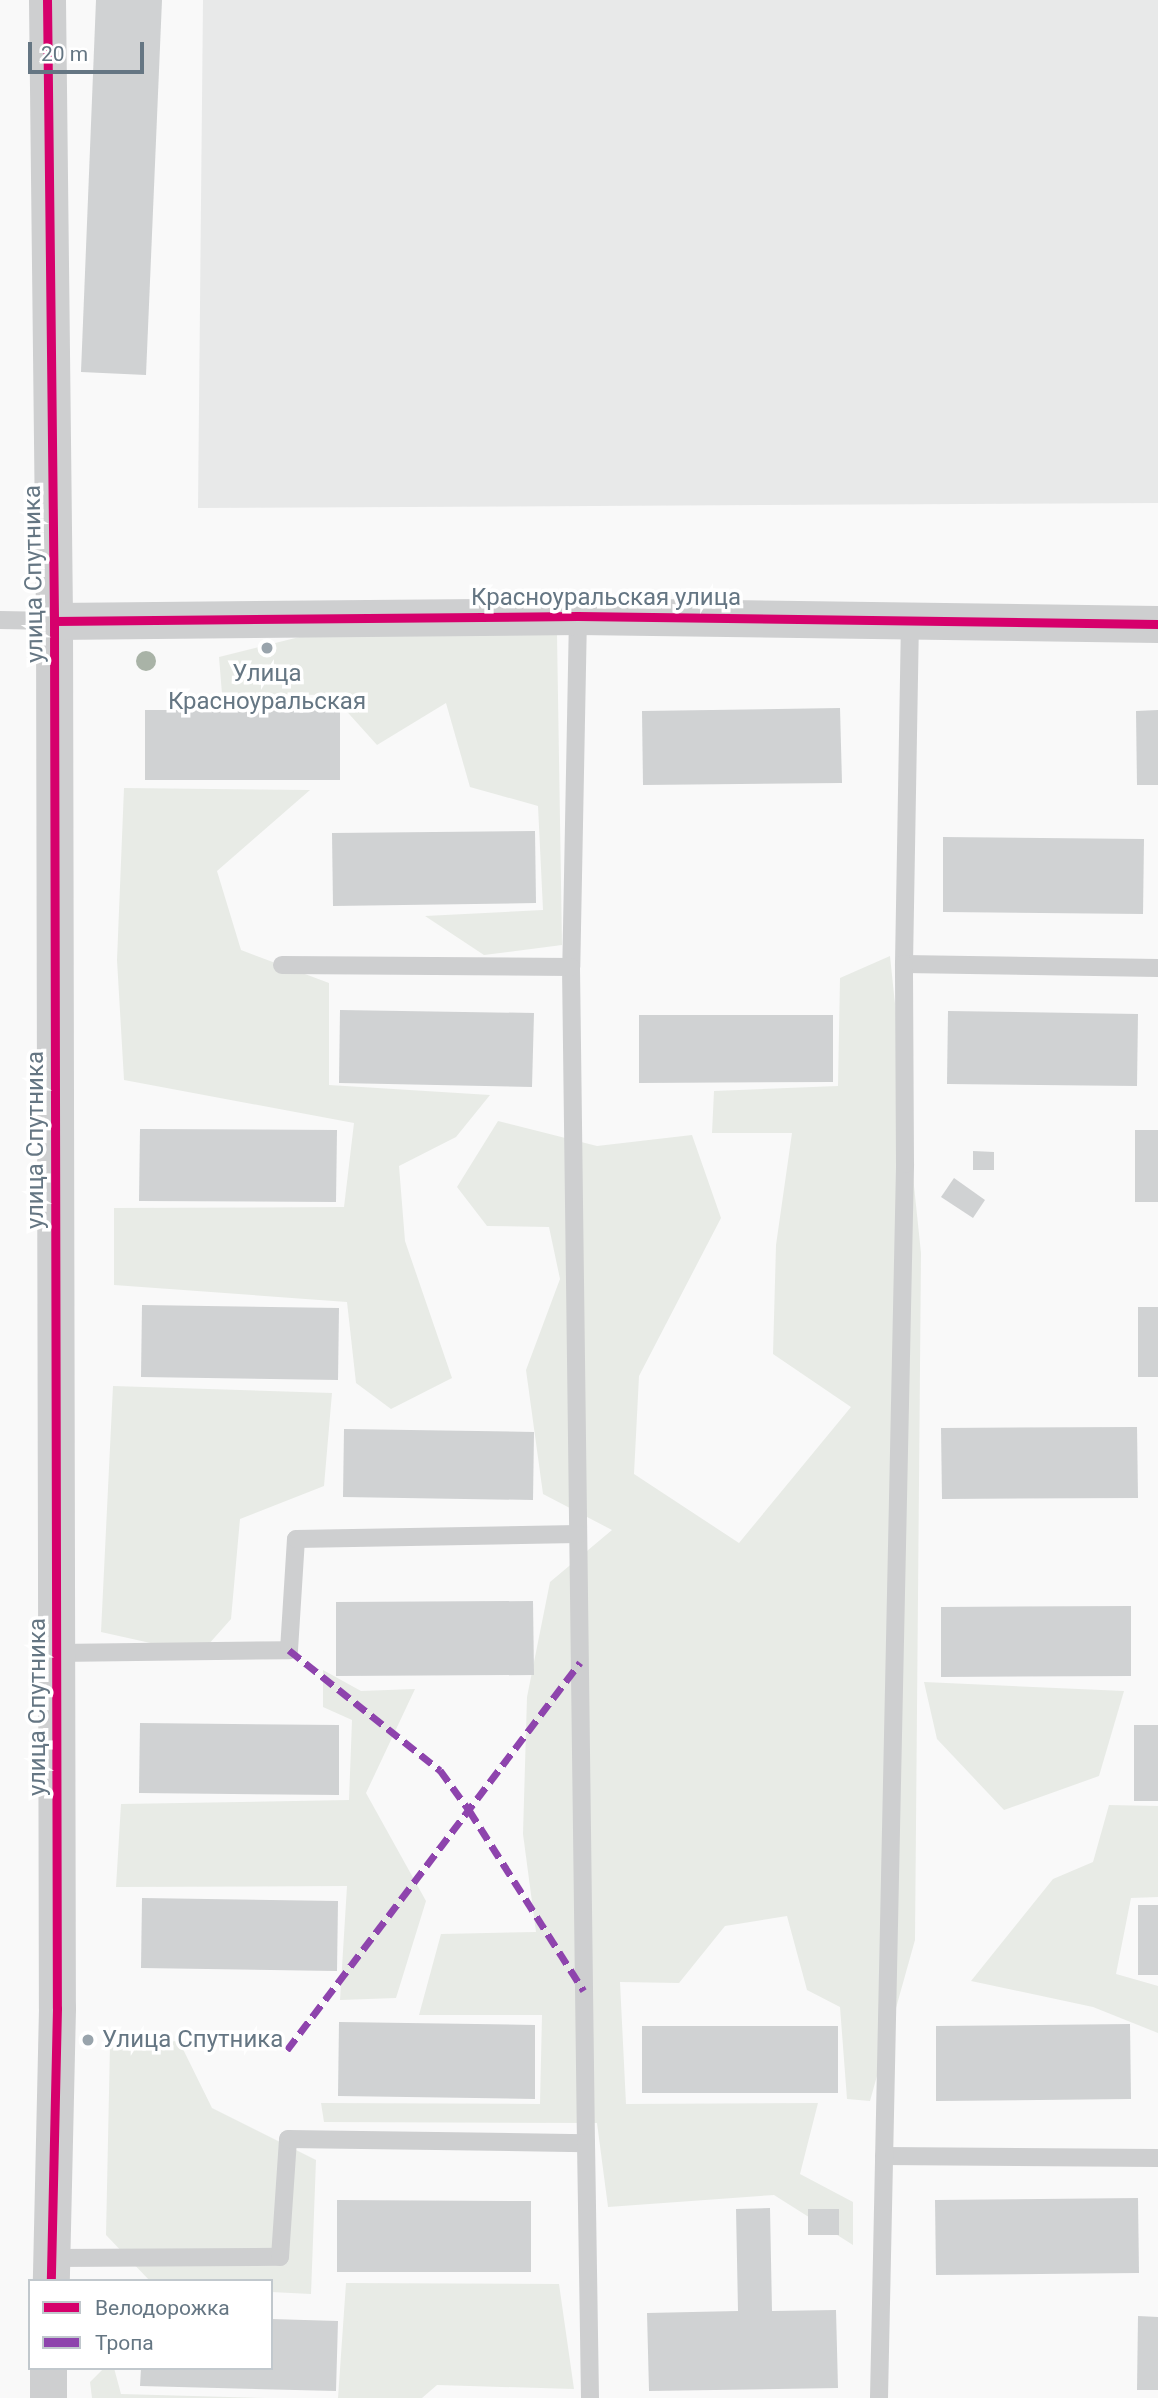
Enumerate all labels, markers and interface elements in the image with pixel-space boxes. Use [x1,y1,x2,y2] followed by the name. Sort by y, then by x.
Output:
[32,28,147,72] scale bar
[41,42,88,66] text: 20 m
[18,485,50,663] street label: улица Спутника
[471,584,741,612] street label: Красноуральская улица
[259,640,275,656] marker: Улица Красноуральская
[168,660,366,716] place label: Улица Красноуральская
[22,1051,50,1229] street label: улица Спутника
[24,1618,52,1796] street label: улица Спутника
[102,2026,283,2054] place label: Улица Спутника
[80,2032,96,2048] marker: Улица Спутника
[28,2279,273,2370] legend
[95,2296,230,2320] text: Велодорожка
[95,2331,154,2355] text: Тропа

